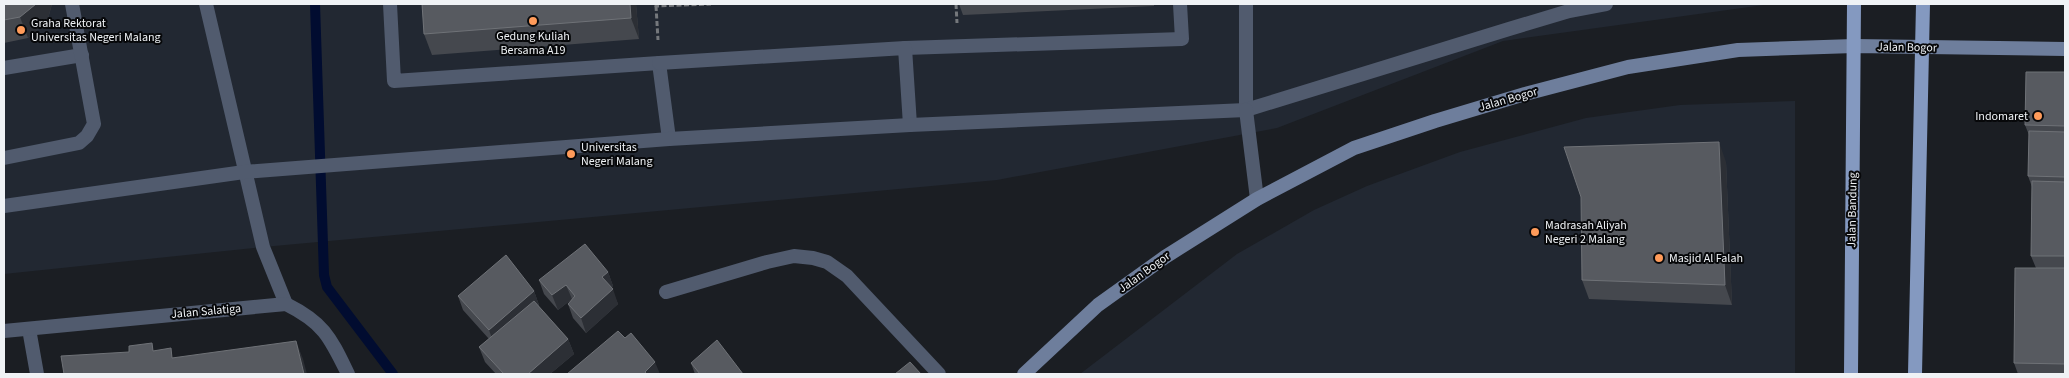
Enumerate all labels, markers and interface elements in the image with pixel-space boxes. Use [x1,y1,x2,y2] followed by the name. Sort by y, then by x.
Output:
[31,15,161,46] place label: Graha Rektorat Universitas Negeri Malang
[527,15,539,27] marker: Gedung Kuliah Bersama A19
[15,24,27,36] marker: Graha Rektorat Universitas Negeri Malang
[496,28,570,59] place label: Gedung Kuliah Bersama A19
[1877,38,1938,57] street label: Jalan Bogor
[1477,83,1540,116] street label: Jalan Bogor
[1975,108,2028,125] place label: Indomaret
[2032,110,2044,122] marker: Indomaret
[581,139,652,170] place label: Universitas Negeri Malang
[565,148,577,160] marker: Universitas Negeri Malang
[1843,172,1862,248] street label: Jalan Bandung
[1545,217,1627,248] place label: Madrasah Aliyah Negeri 2 Malang
[1529,226,1541,238] marker: Madrasah Aliyah Negeri 2 Malang
[1115,247,1174,297] street label: Jalan Bogor
[1669,250,1743,267] place label: Masjid Al Falah
[1653,252,1665,264] marker: Masjid Al Falah
[170,300,242,323] street label: Jalan Salatiga

